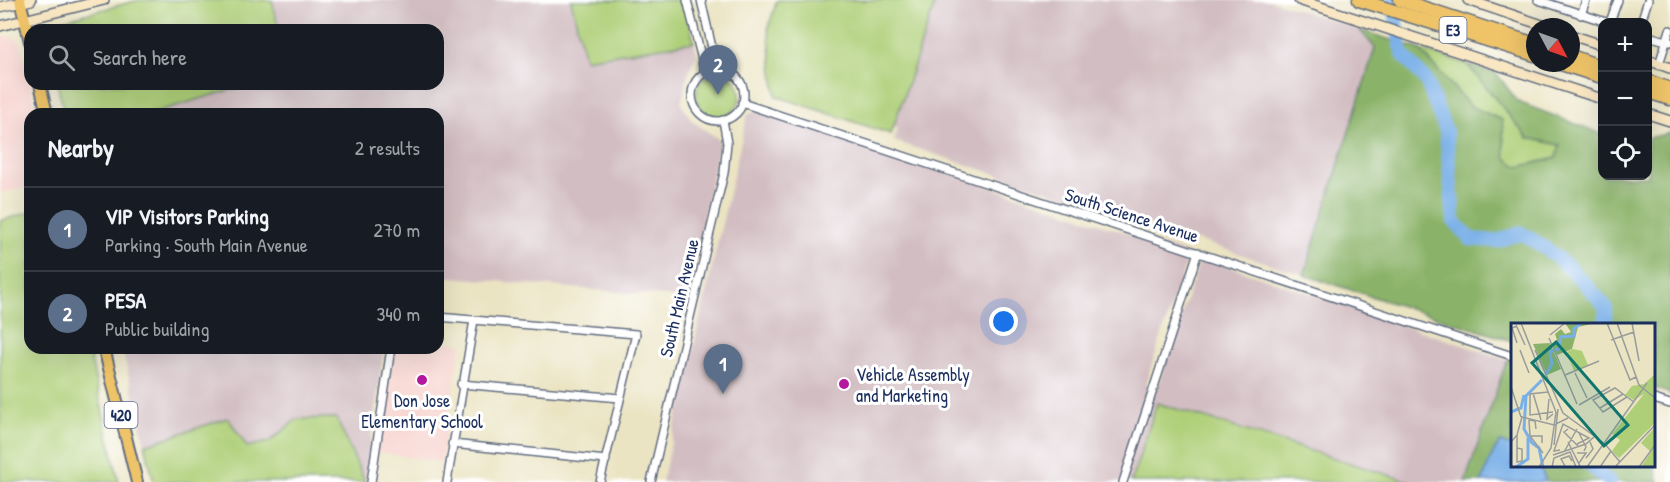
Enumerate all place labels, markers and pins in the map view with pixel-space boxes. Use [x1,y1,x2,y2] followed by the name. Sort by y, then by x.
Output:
[698,46,738,95] pin: 2
[704,344,742,394] pin: 1
[856,362,970,408] place label: Vehicle Assembly and Marketing
[415,373,429,387] marker: Don Jose Elementary School
[837,377,851,391] marker: Vehicle Assembly and Marketing
[361,388,483,434] place label: Don Jose Elementary School

